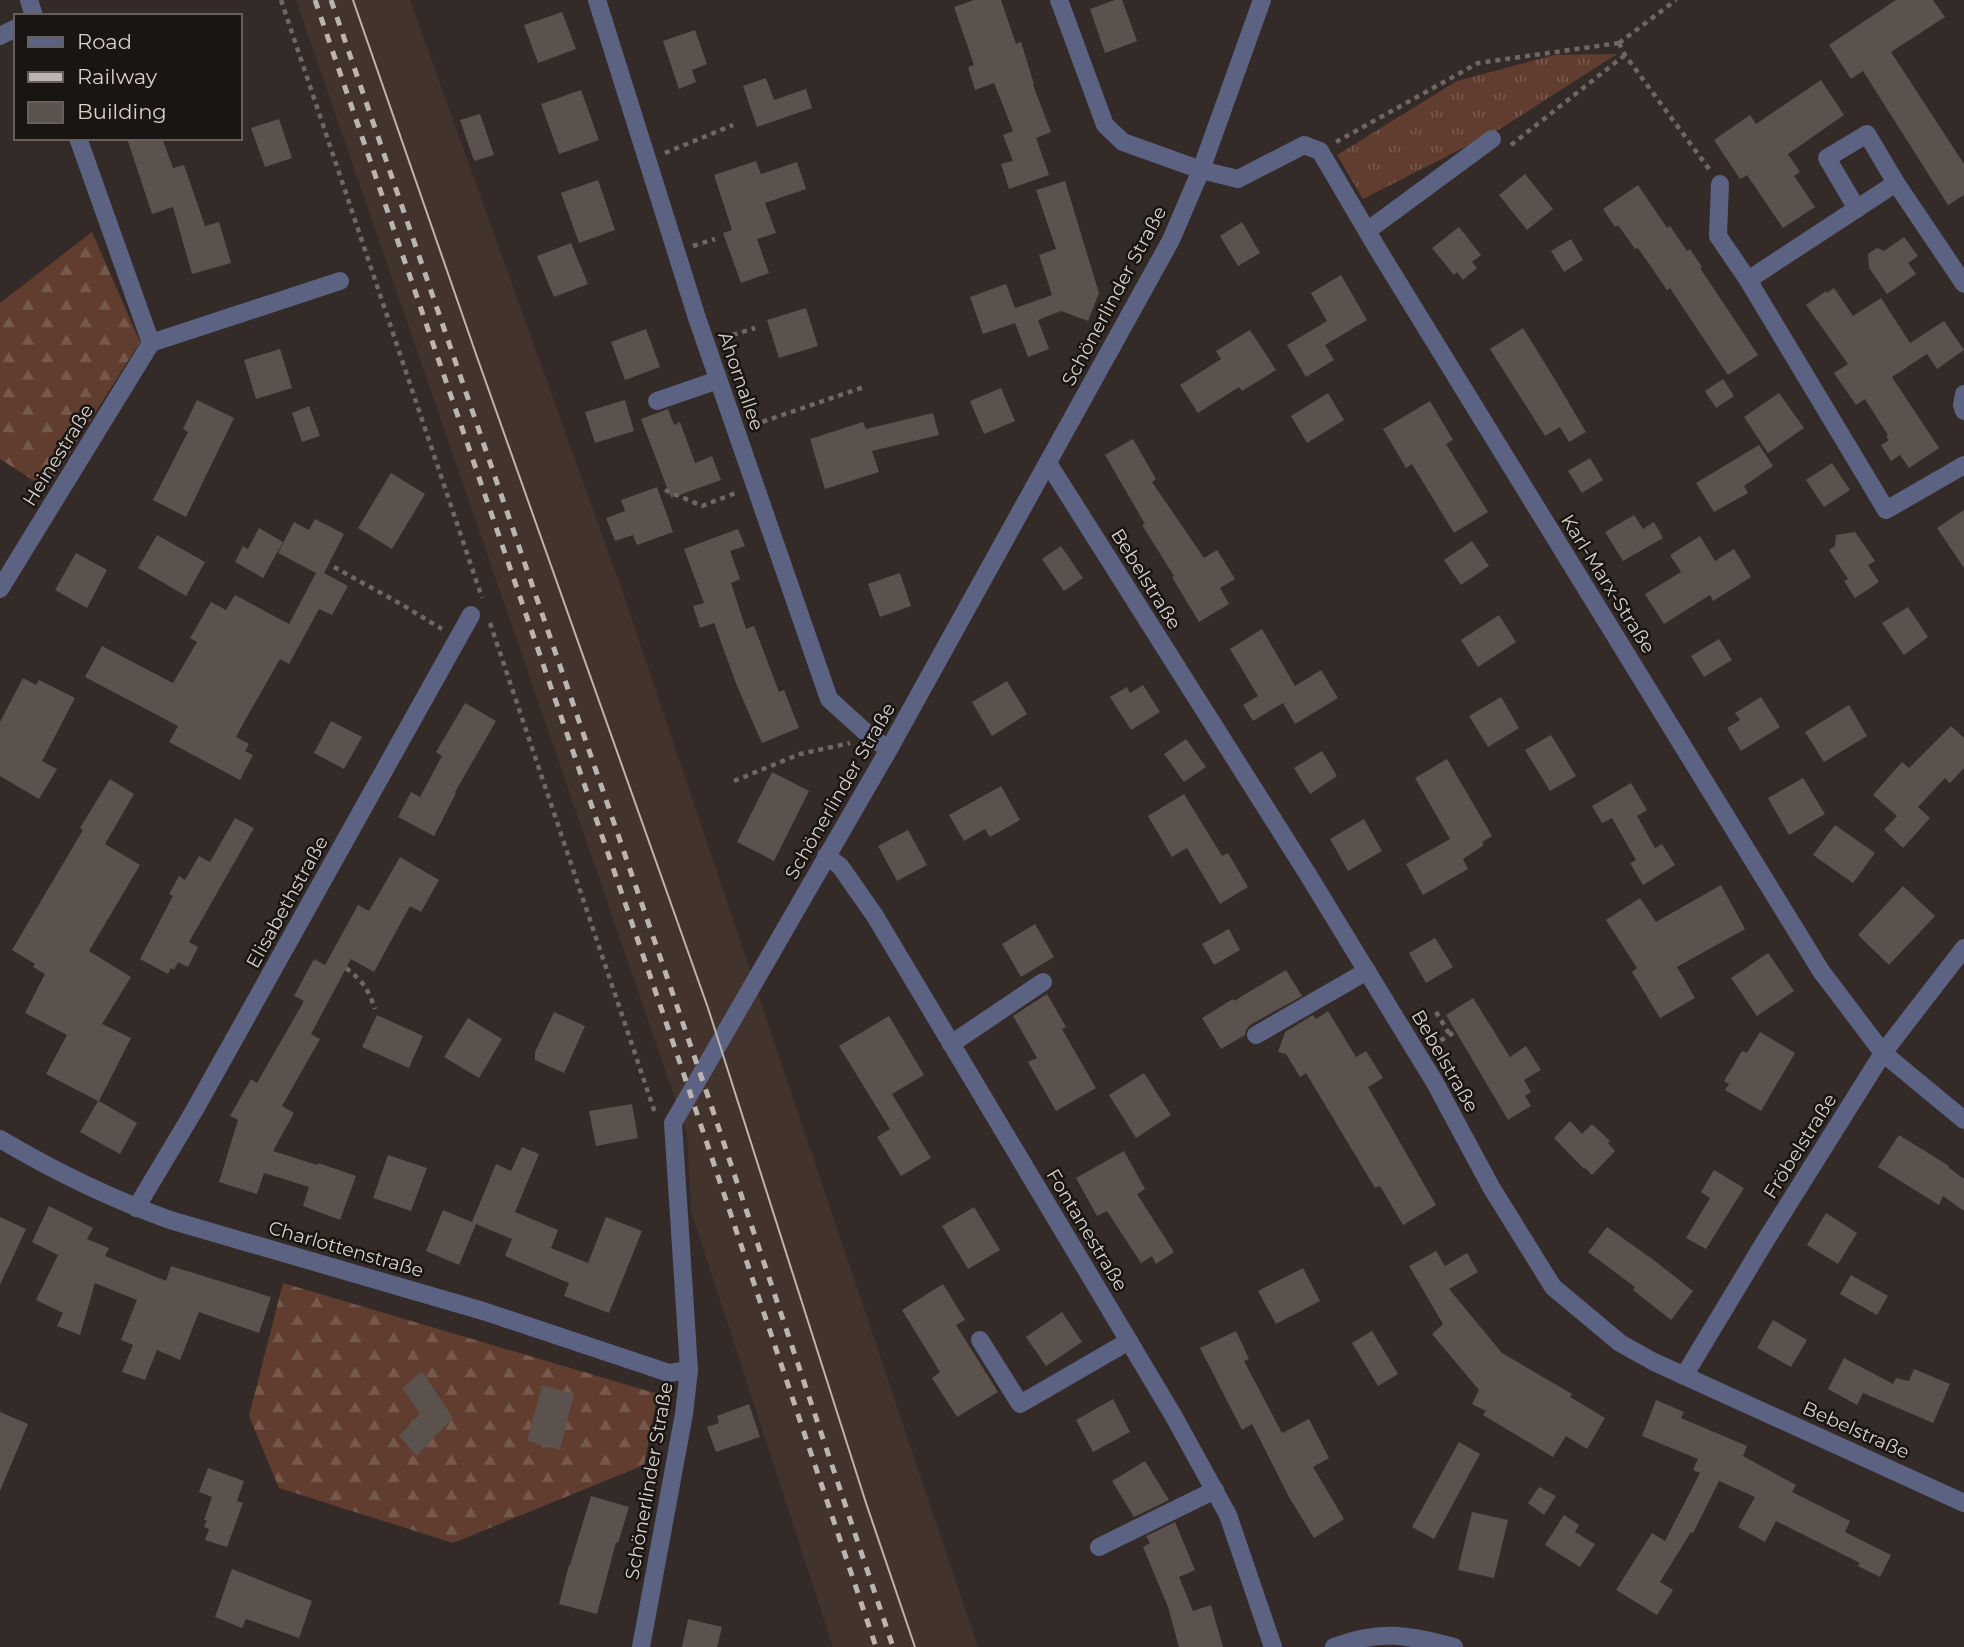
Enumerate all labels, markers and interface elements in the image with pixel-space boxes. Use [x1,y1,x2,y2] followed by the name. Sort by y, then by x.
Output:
[14,14,242,140] legend
[77,29,132,54] text: Road
[77,64,158,89] text: Railway
[77,99,167,124] text: Building
[1057,202,1171,390] street label: Schönerlinder Straße
[713,329,769,433] street label: Ahornallee
[18,400,98,510] street label: Heinestraße
[1556,510,1660,658] street label: Karl-Marx-Straße
[1106,524,1186,634] street label: Bebelstraße
[780,698,900,884] street label: Schönerlinder Straße
[241,832,333,972] street label: Elisabethstraße
[1406,1006,1484,1116] street label: Bebelstraße
[1759,1089,1841,1203] street label: Fröbelstraße
[1041,1165,1133,1295] street label: Fontanestraße
[266,1216,426,1282] street label: Charlottenstraße
[620,1380,678,1582] street label: Schönerlinder Straße
[1799,1396,1913,1464] street label: Bebelstraße

